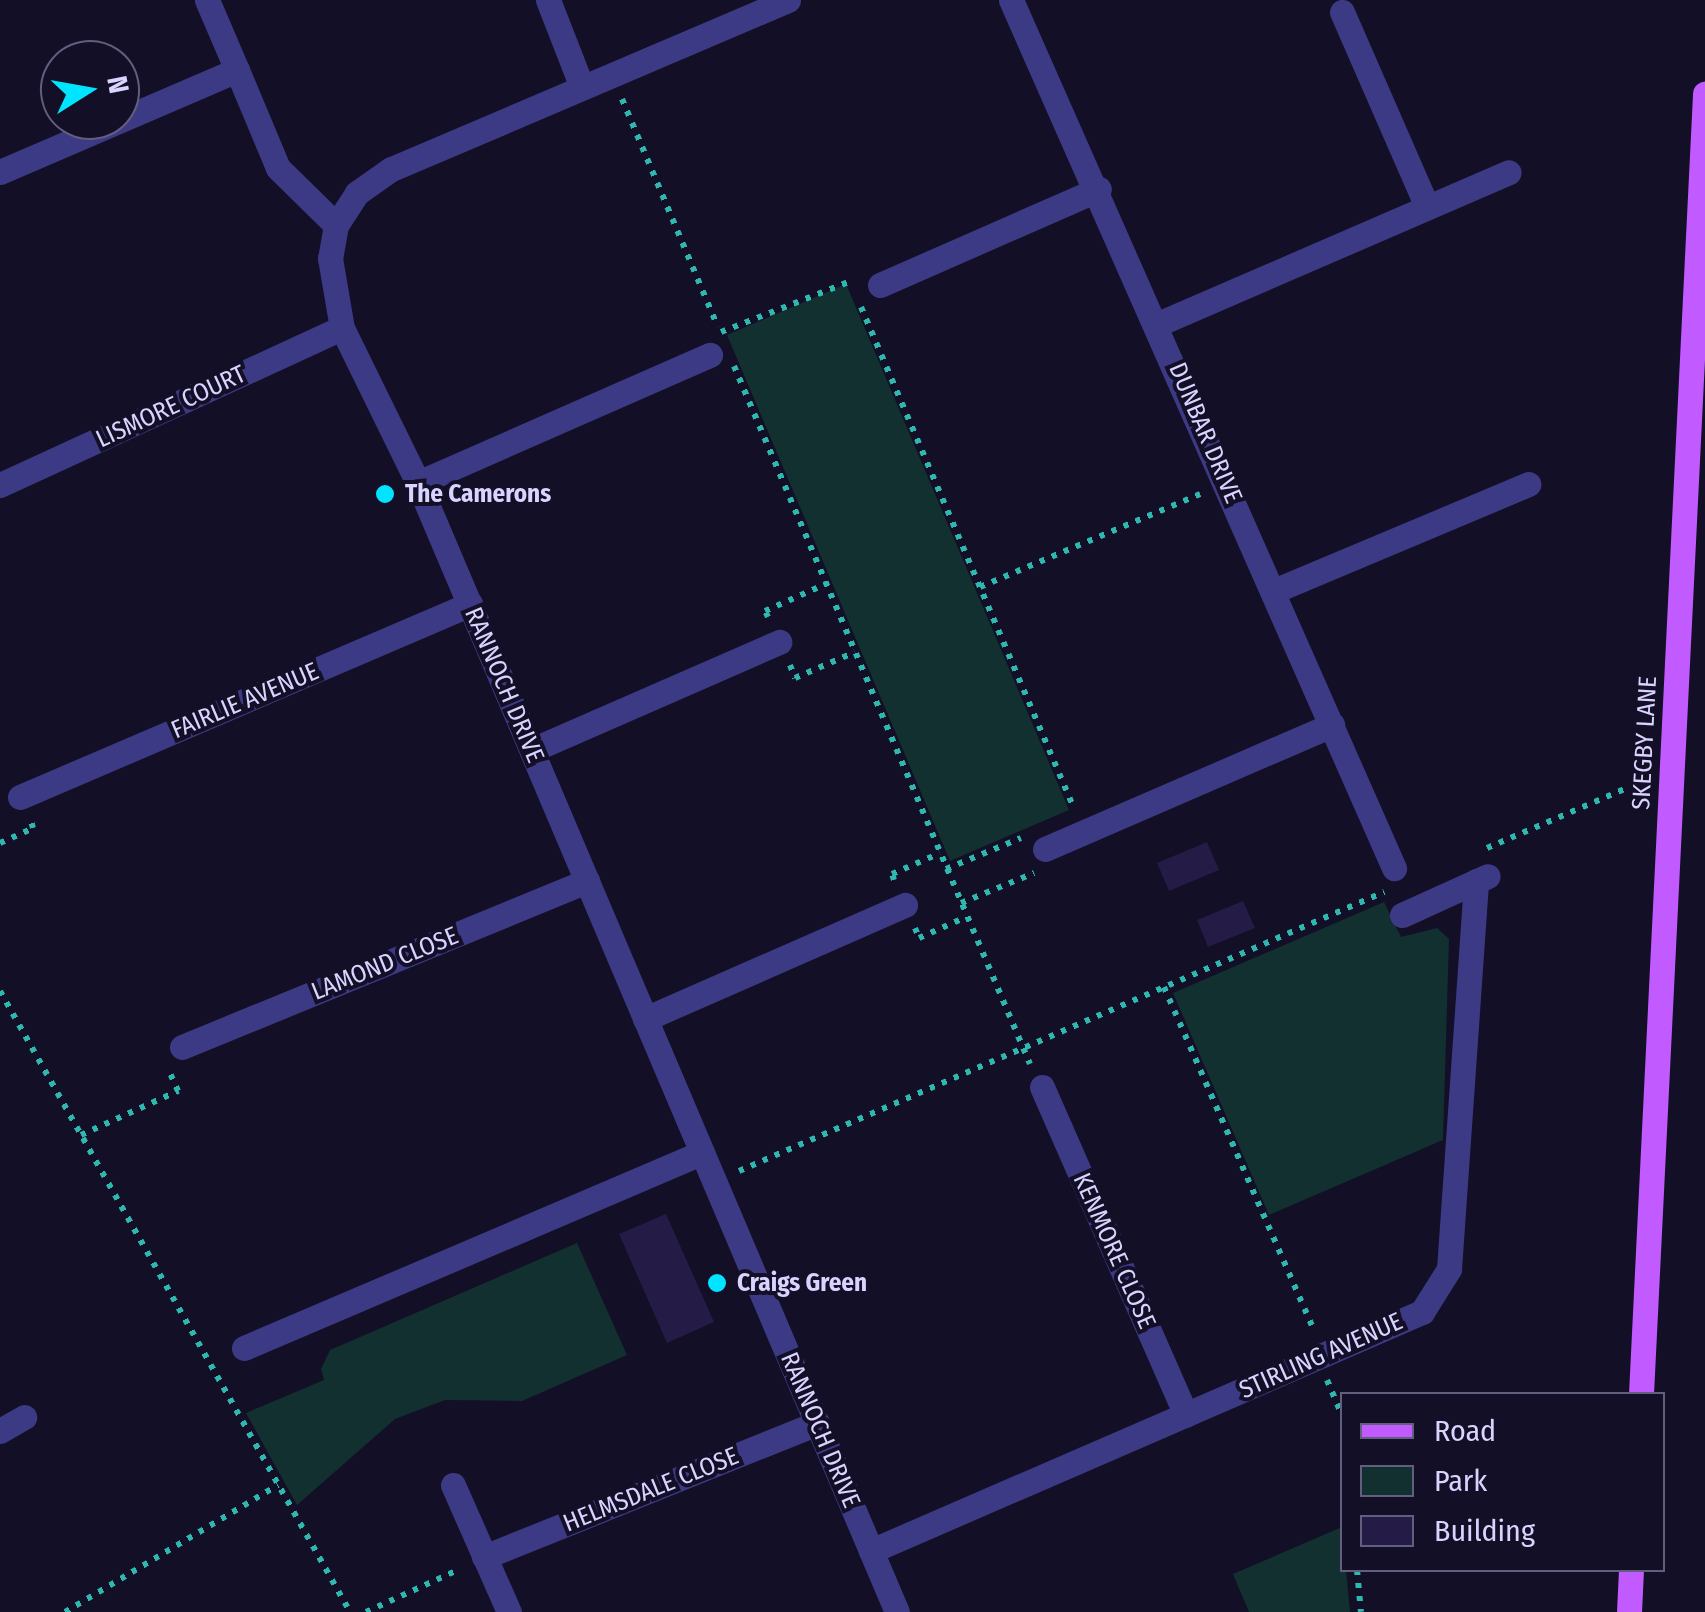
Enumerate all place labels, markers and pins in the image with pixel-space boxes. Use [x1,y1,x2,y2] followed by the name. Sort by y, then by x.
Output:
[405,479,551,509] place label: The Camerons
[374,483,396,505] marker: The Camerons
[737,1268,867,1298] place label: Craigs Green
[706,1272,728,1294] marker: Craigs Green

